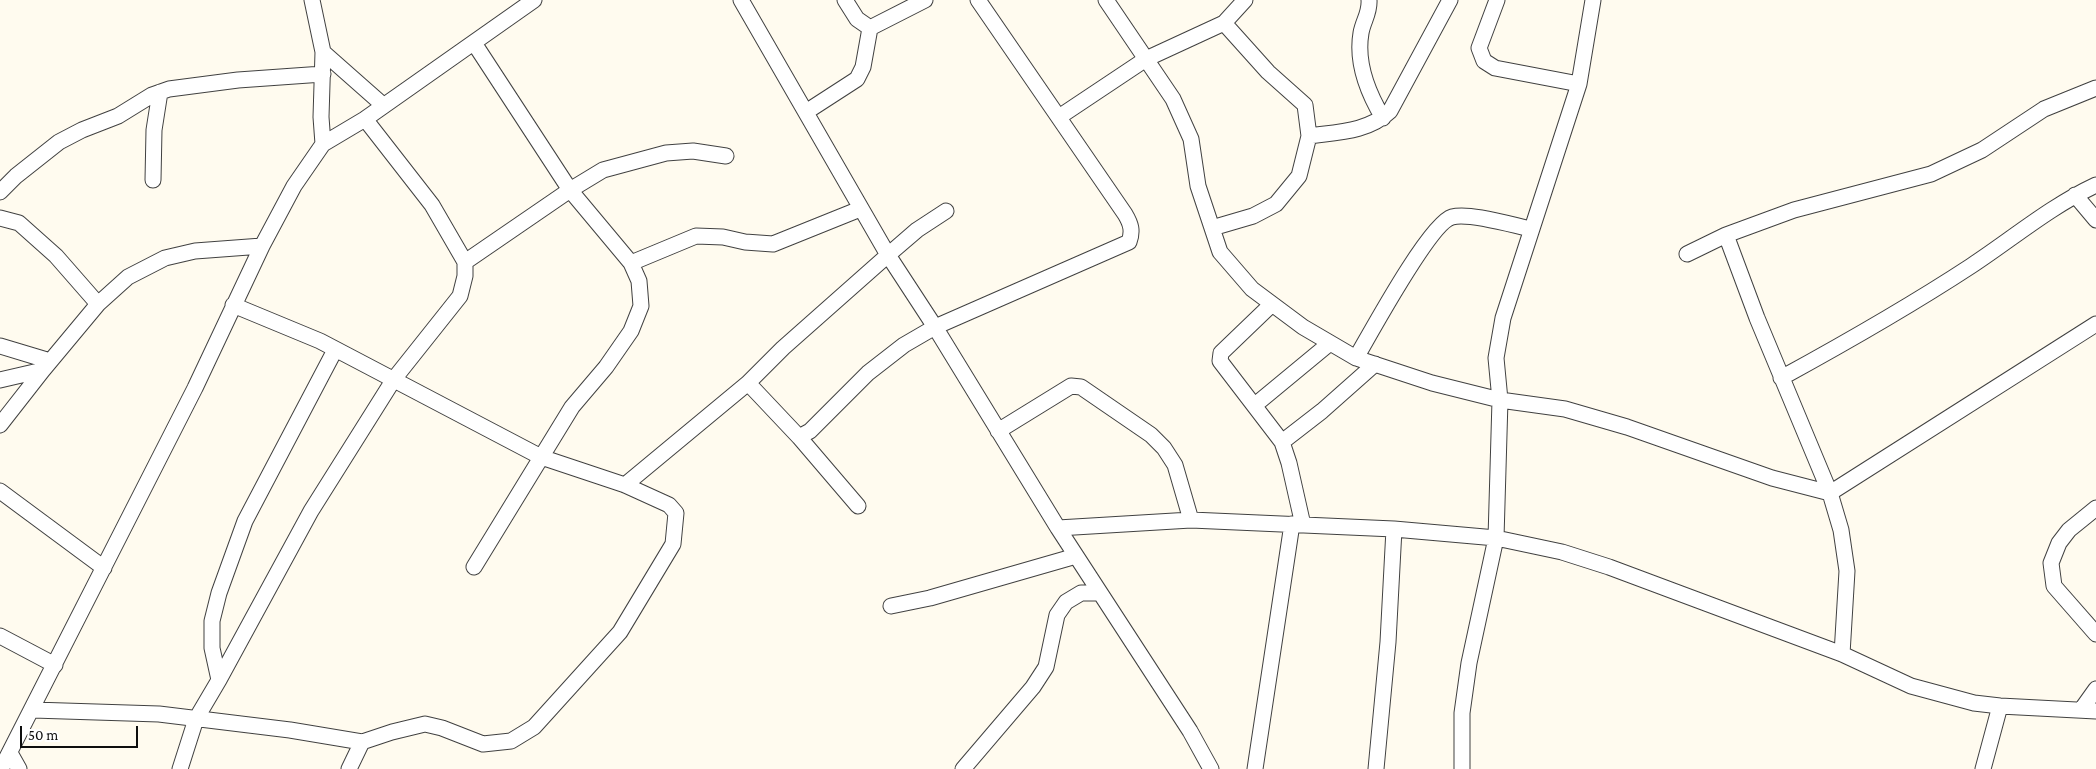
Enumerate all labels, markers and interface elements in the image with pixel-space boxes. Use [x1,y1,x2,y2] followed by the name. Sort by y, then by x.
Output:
[22,716,140,748] scale bar
[28,727,58,743] text: 50 m

